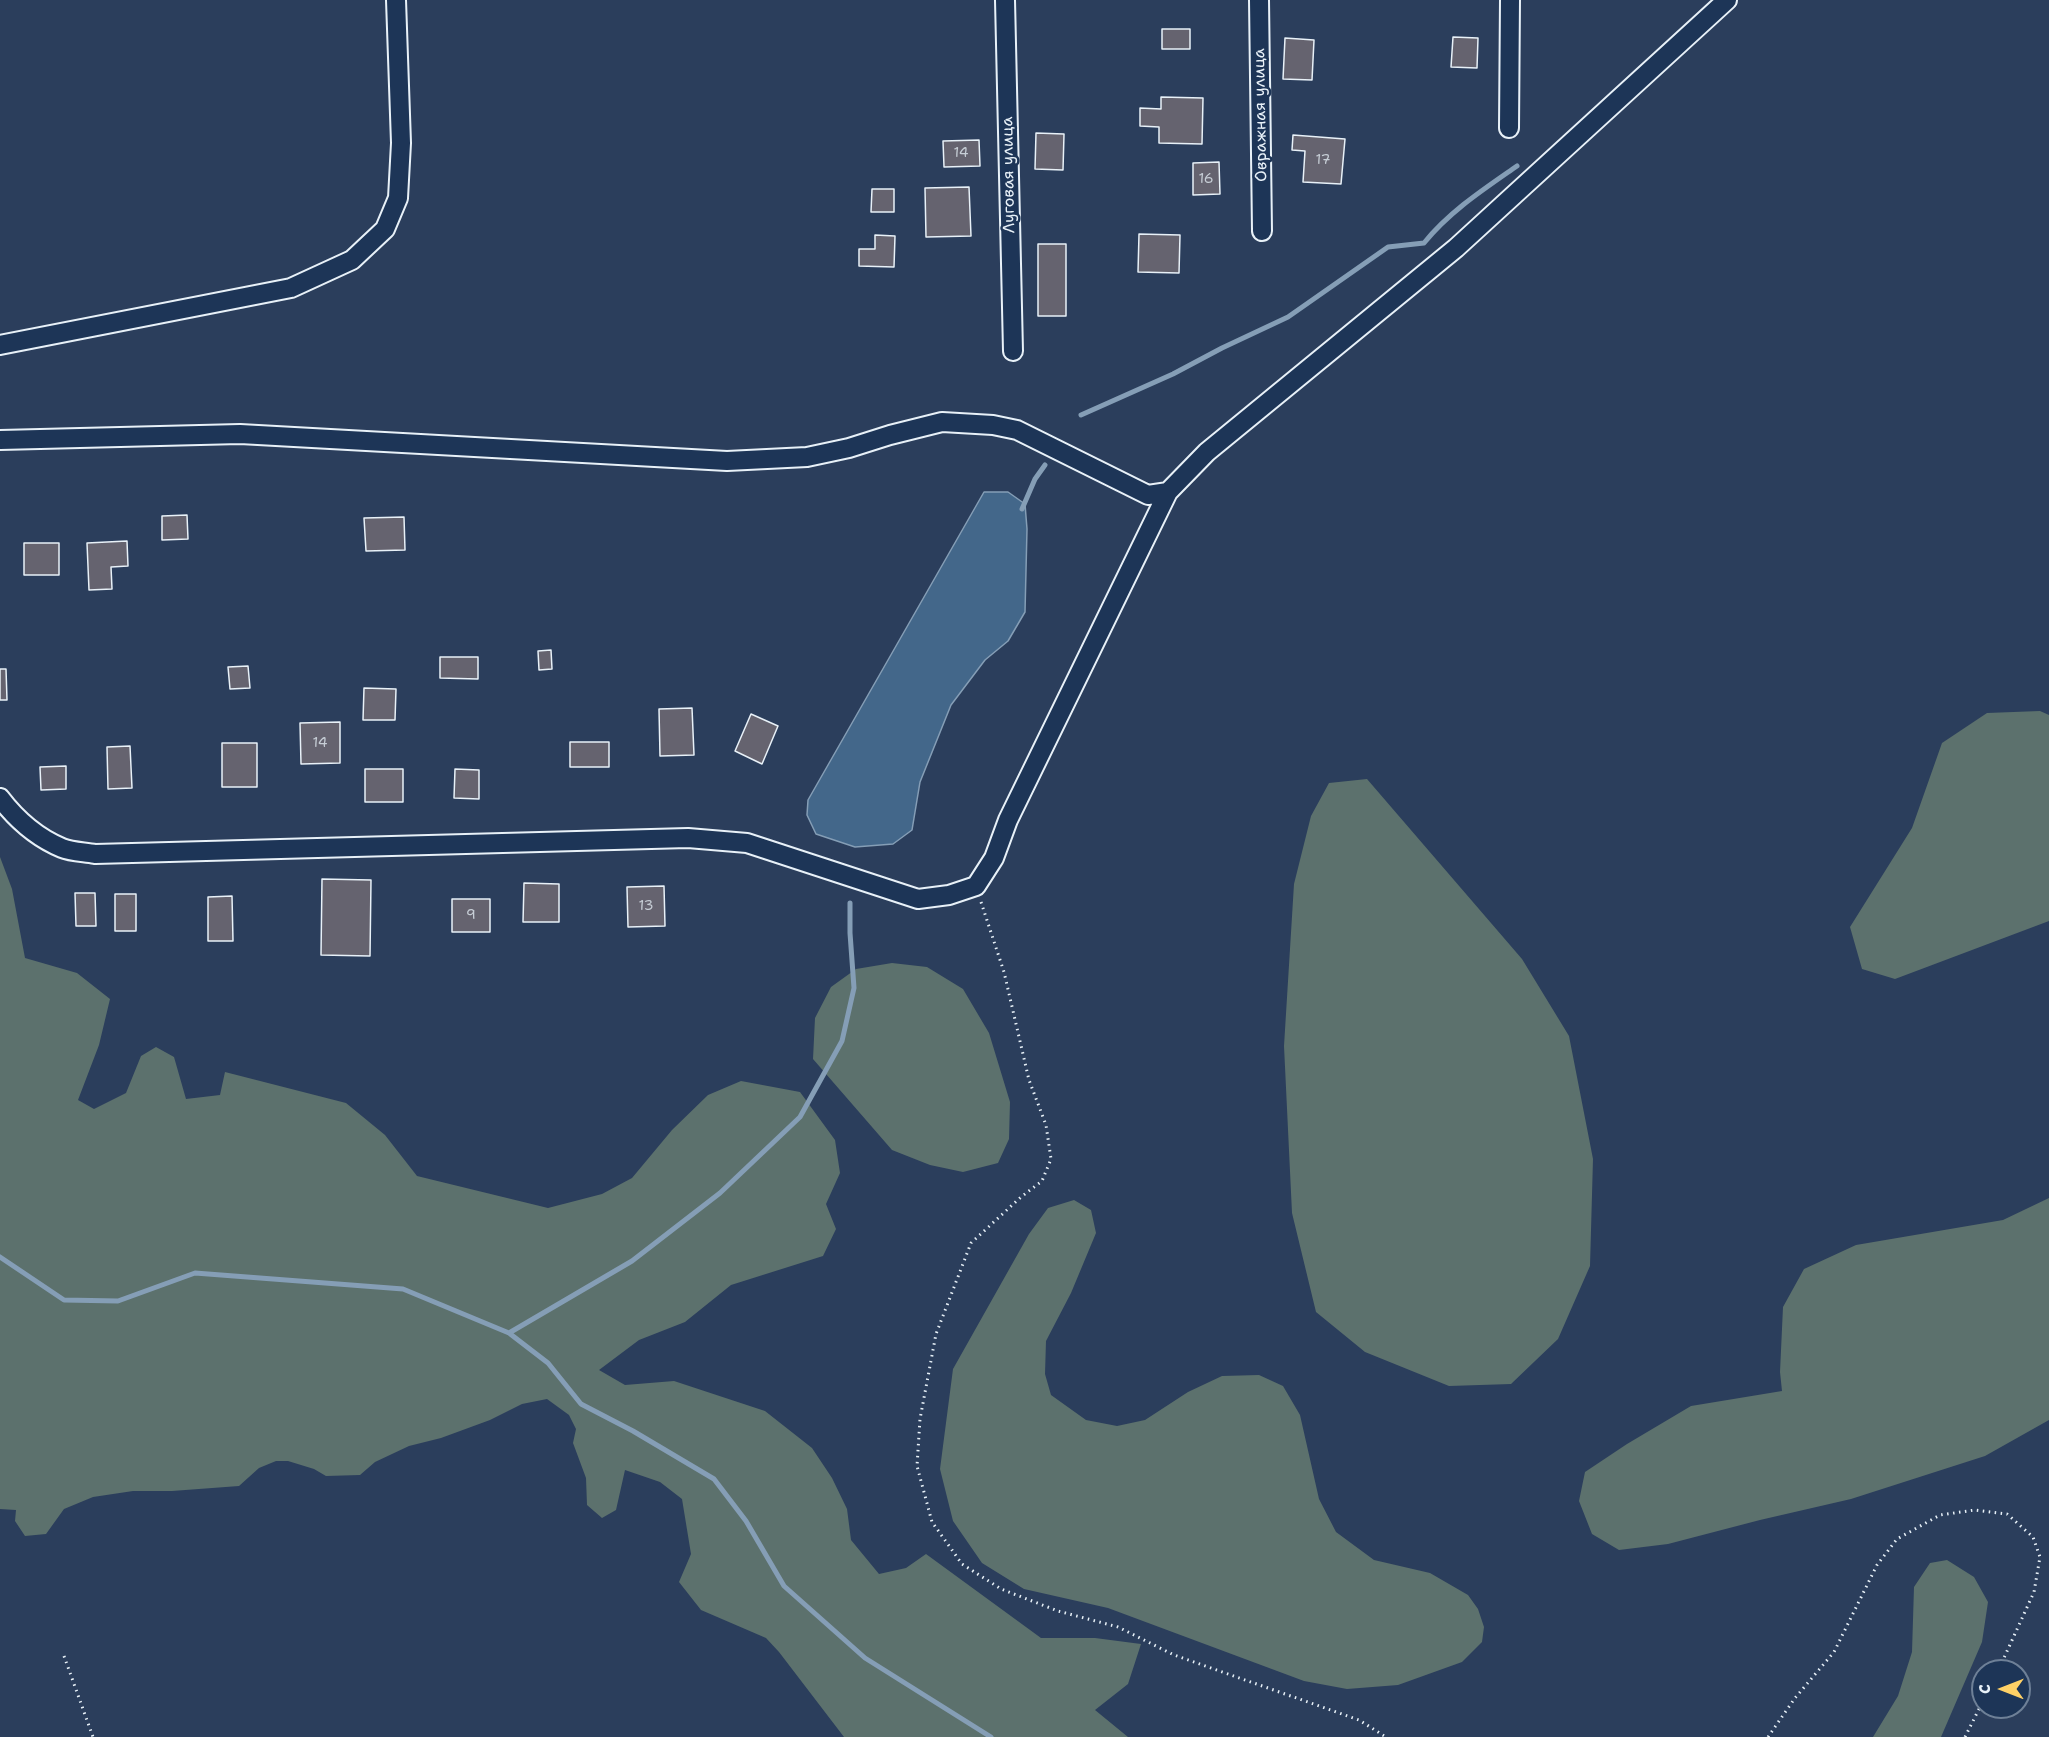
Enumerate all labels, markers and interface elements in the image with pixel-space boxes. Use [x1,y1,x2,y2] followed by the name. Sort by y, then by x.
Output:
[1250,48,1272,182] street label: Овражная улица
[998,117,1020,233] street label: Луговая улица
[953,145,969,161] house number: 14
[1316,152,1330,168] house number: 17
[1198,171,1214,187] house number: 16
[312,735,328,751] house number: 14
[639,898,653,914] house number: 13
[466,907,476,923] house number: 9
[1971,1659,2031,1719] north arrow
[1974,1684,1995,1694] text: С

